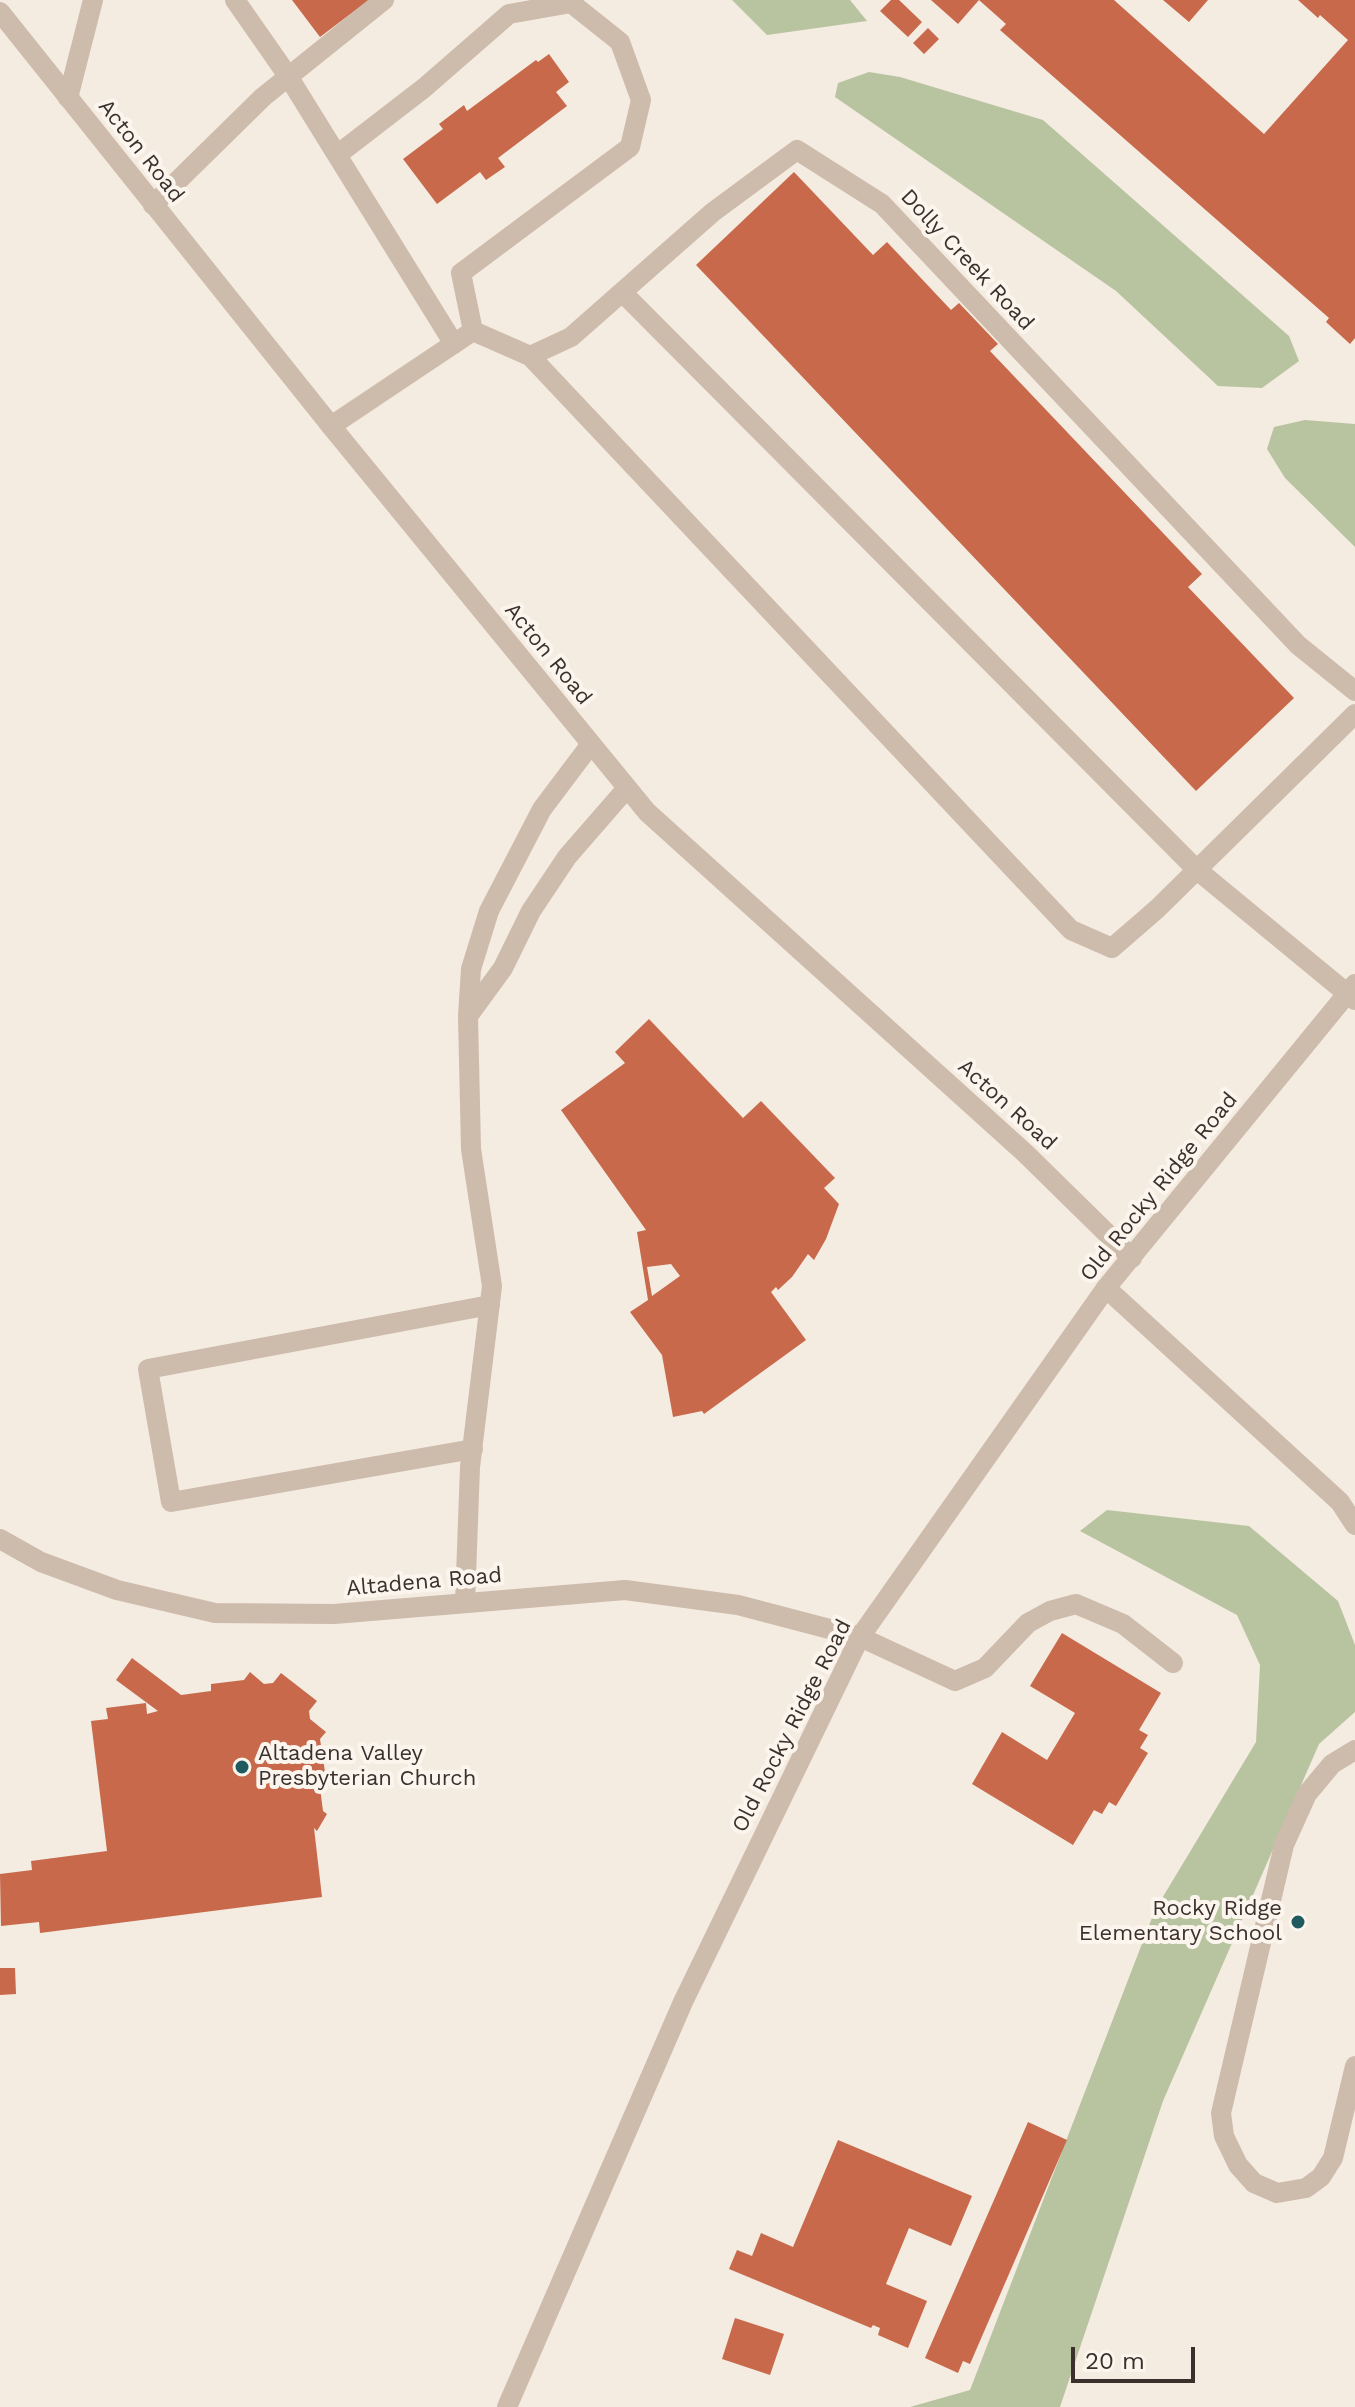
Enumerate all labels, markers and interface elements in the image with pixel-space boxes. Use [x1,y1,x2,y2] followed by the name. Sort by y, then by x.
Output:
[92,94,190,208] street label: Acton Road
[895,184,1039,336] street label: Dolly Creek Road
[499,598,597,710] street label: Acton Road
[952,1054,1062,1156] street label: Acton Road
[1075,1087,1243,1287] street label: Old Rocky Ridge Road
[345,1562,503,1602] street label: Altadena Road
[727,1615,857,1837] street label: Old Rocky Ridge Road
[258,1741,476,1792] place label: Altadena Valley Presbyterian Church
[233,1758,251,1776] marker: Altadena Valley Presbyterian Church
[1079,1896,1282,1948] place label: Rocky Ridge Elementary School
[1289,1913,1307,1931] marker: Rocky Ridge Elementary School
[1075,2331,1199,2381] scale bar
[1085,2347,1145,2375] text: 20 m

